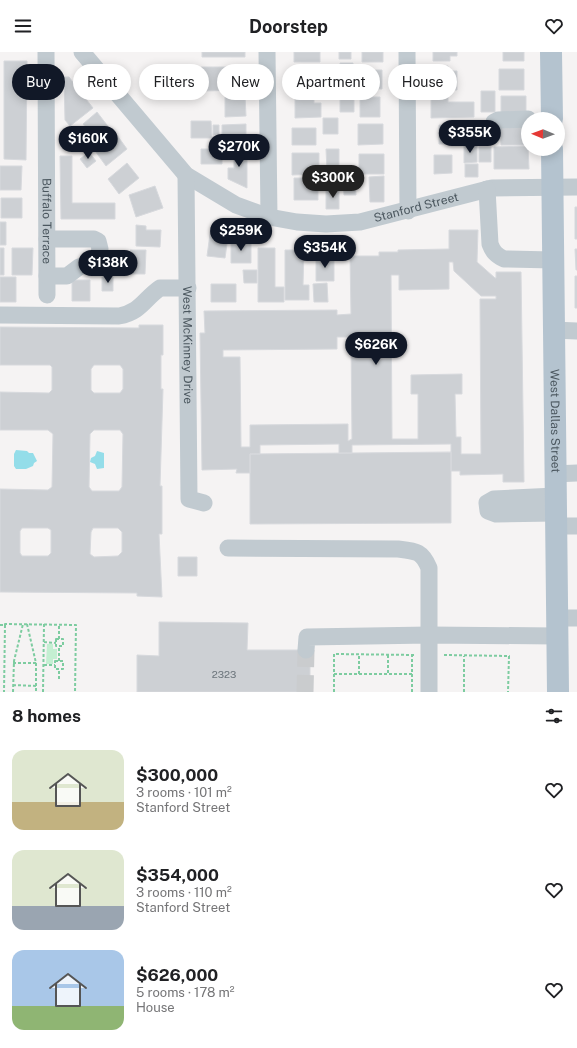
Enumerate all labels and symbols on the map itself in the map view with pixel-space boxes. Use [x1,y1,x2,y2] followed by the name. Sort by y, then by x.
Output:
[521,112,565,156] north arrow
[442,120,498,154] pin: $355K
[60,126,116,160] pin: $160K
[211,134,267,168] pin: $270K
[305,165,361,199] pin: $300K
[40,178,54,264] street label: Buffalo Terrace
[372,190,460,225] street label: Stanford Street
[213,218,269,252] pin: $259K
[297,235,353,269] pin: $354K
[80,250,136,284] pin: $138K
[180,286,195,404] street label: West McKinney Drive
[348,332,404,366] pin: $626K
[547,369,563,473] street label: West Dallas Street
[212,668,236,680] house number: 2323

